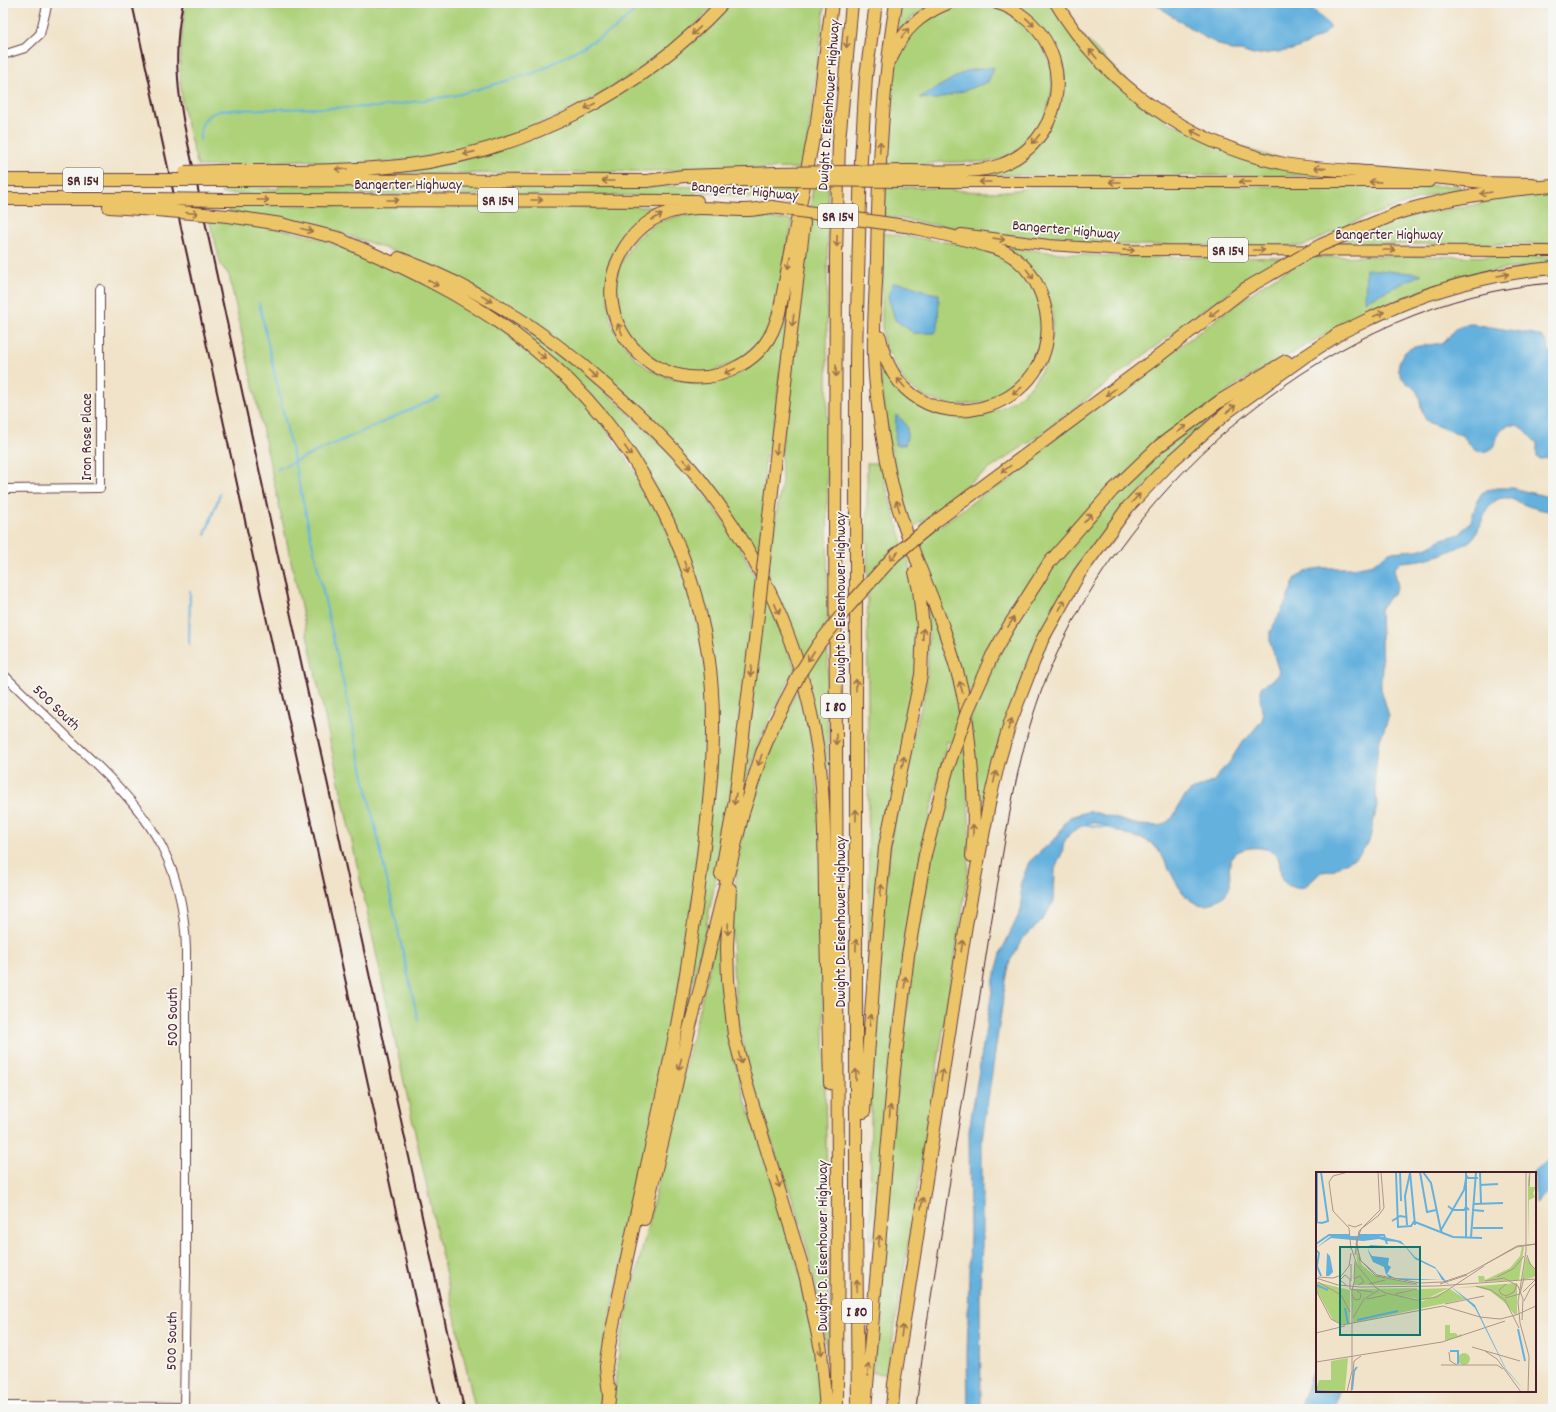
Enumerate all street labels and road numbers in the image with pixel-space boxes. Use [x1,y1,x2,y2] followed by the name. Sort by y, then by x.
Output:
[813,18,847,191] street label: Dwight D. Eisenhower Highway
[63,168,103,192] road number: SR 154
[354,175,463,197] street label: Bangerter Highway
[690,176,800,208] street label: Bangerter Highway
[478,188,518,212] road number: SR 154
[818,204,858,228] road number: SR 154
[1011,215,1121,247] street label: Bangerter Highway
[1335,225,1444,247] street label: Bangerter Highway
[1208,238,1248,262] road number: SR 154
[77,393,99,481] street label: Iron Rose Place
[831,512,853,684] street label: Dwight D. Eisenhower Highway
[27,680,85,737] street label: 500 South
[821,694,851,718] road number: I 80
[831,836,853,1008] street label: Dwight D. Eisenhower Highway
[163,987,185,1046] street label: 500 South
[813,1160,835,1332] street label: Dwight D. Eisenhower Highway
[842,1299,872,1323] road number: I 80
[161,1311,185,1371] street label: 500 South

